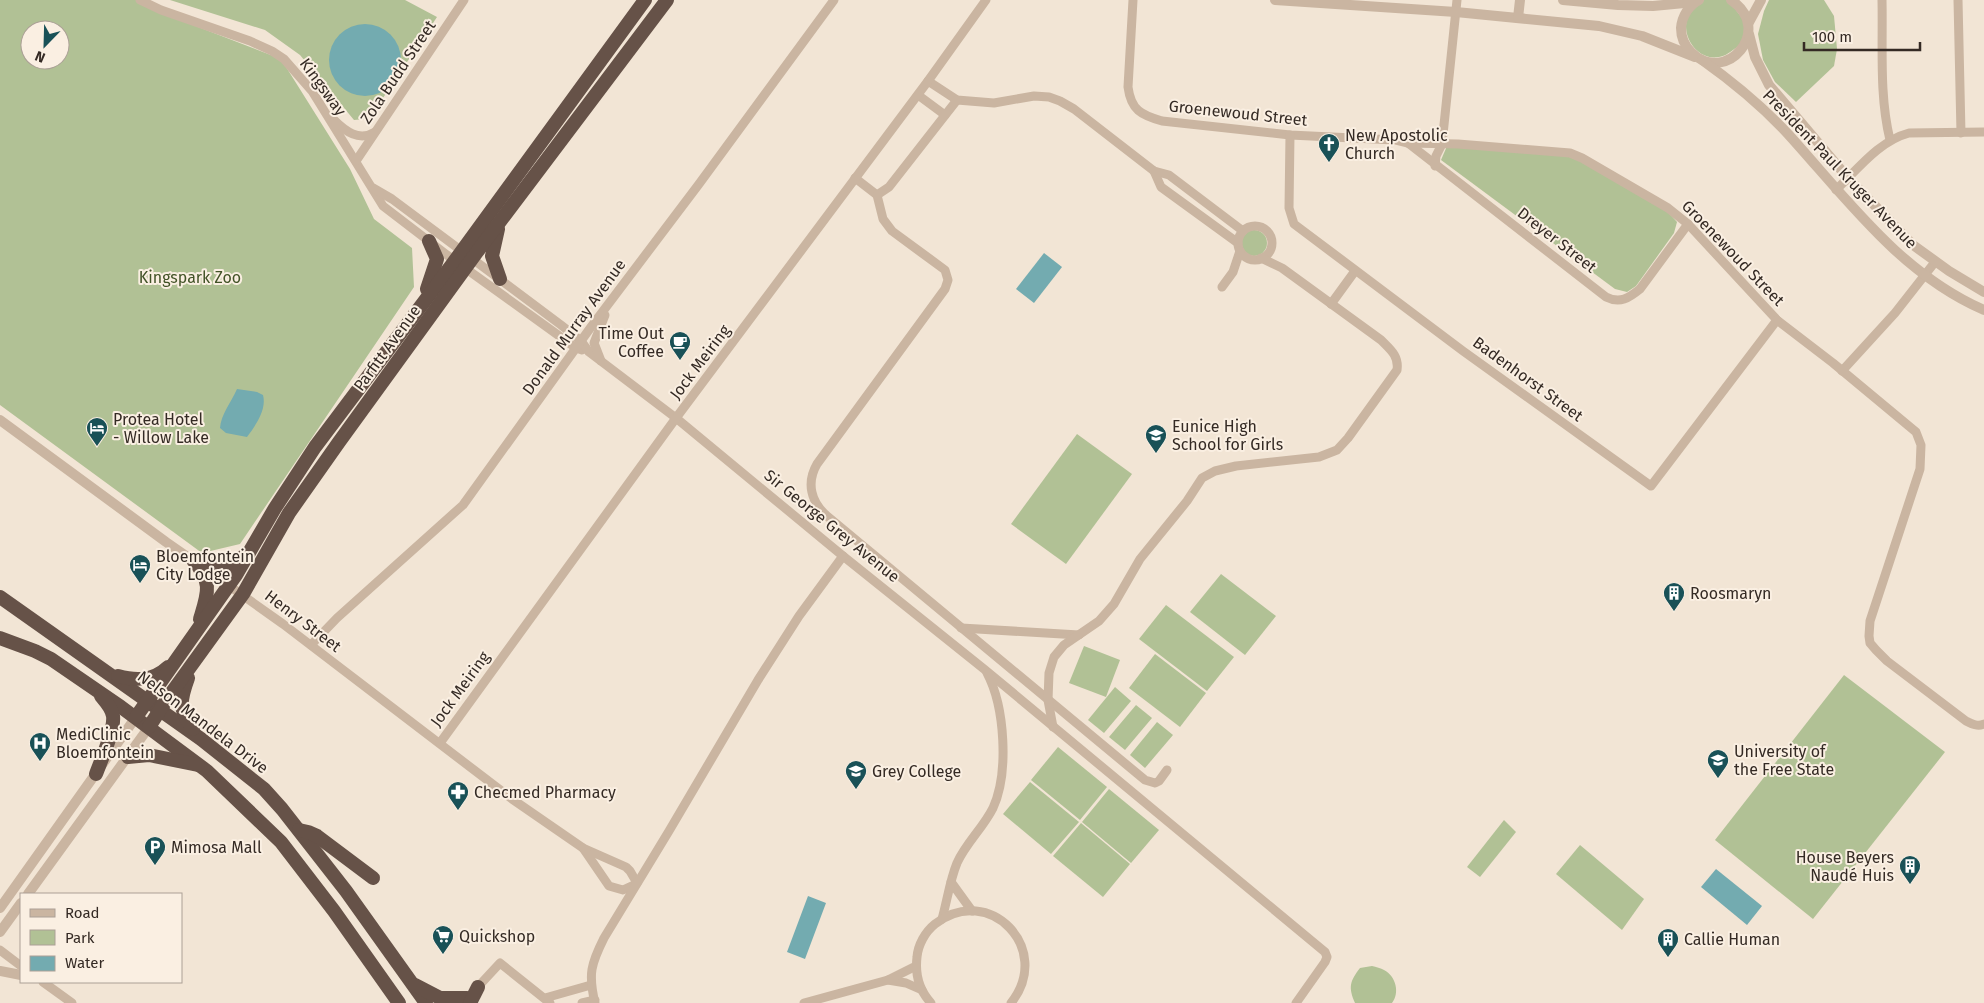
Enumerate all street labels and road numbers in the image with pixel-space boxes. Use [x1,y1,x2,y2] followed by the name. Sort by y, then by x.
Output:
[356,16,440,127] street label: Zola Budd Street
[296,55,350,120] street label: Kingsway
[1759,86,1921,252] street label: President Paul Kruger Avenue
[1168,96,1308,130] street label: Groenewoud Street
[1678,196,1788,310] street label: Groenewoud Street
[1514,203,1600,277] street label: Dreyer Street
[518,255,630,399] street label: Donald Murray Avenue
[350,301,424,395] street label: Parfitt Avenue
[666,320,735,403] street label: Jock Meiring
[1469,333,1587,426] street label: Badenhorst Street
[761,466,903,586] street label: Sir George Grey Avenue
[261,586,345,656] street label: Henry Street
[426,647,494,730] street label: Jock Meiring
[134,667,272,777] street label: Nelson Mandela Drive

